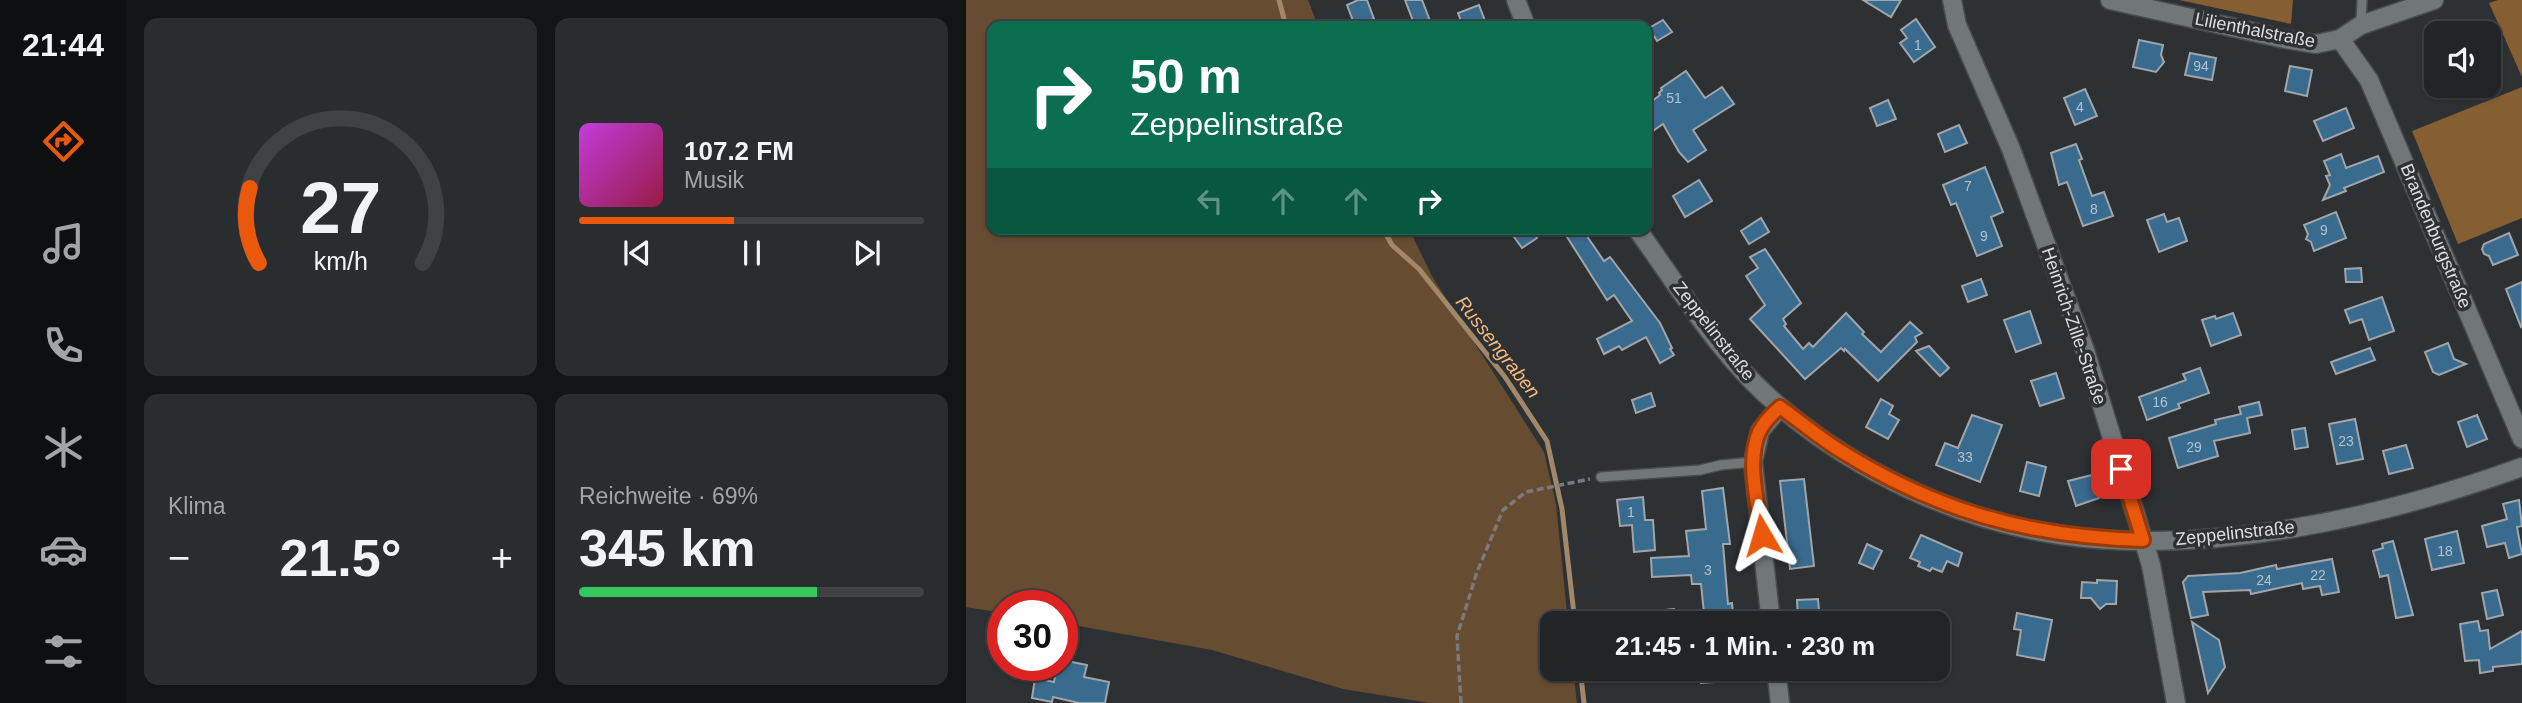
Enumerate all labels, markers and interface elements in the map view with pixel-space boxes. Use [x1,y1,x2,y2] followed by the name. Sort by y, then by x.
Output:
[2193,9,2317,51] street label: Lilienthalstraße
[2424,21,2501,98] map controls
[2424,21,2501,98] button: sound
[22,27,104,63] text: 21:44
[1914,37,1922,53] house number: 1
[1015,49,1106,140] icon: right
[1130,49,1242,103] text: 50 m
[2193,58,2209,74] house number: 94
[1666,90,1682,106] house number: 51
[2076,99,2084,115] house number: 4
[1130,106,1343,142] text: Zeppelinstraße
[39,117,88,166] icon: directions
[684,136,794,166] text: 107.2 FM
[2396,161,2476,311] street label: Brandenburgstraße
[684,167,744,193] text: Musik
[300,168,381,249] text: 27
[1964,178,1972,194] house number: 7
[1191,182,1229,220] icon: left
[1264,182,1302,220] icon: ahead
[1337,182,1375,220] icon: ahead
[1410,182,1448,220] icon: right
[2090,201,2098,217] house number: 8
[39,219,88,268] icon: music
[2320,222,2328,238] house number: 9
[1980,228,1988,244] house number: 9
[618,234,656,272] icon: previous
[733,234,771,272] icon: pause
[848,234,886,272] icon: next
[2038,245,2110,407] street label: Heinrich-Zille-Straße
[313,247,368,275] text: km/h
[1669,278,1759,384] street label: Zeppelinstraße
[1452,292,1544,402] water label: Russengraben
[39,321,88,370] icon: phone
[2152,394,2168,410] house number: 16
[39,423,88,472] icon: climate
[2338,433,2354,449] house number: 23
[2091,439,2151,499] pin
[2186,439,2202,455] house number: 29
[1957,449,1973,465] house number: 33
[2102,450,2140,488] icon: arrive
[579,483,758,509] text: Reichweite · 69%
[168,493,226,519] text: Klima
[1725,498,1799,572] position arrow
[1627,504,1635,520] house number: 1
[2174,517,2296,549] street label: Zeppelinstraße
[579,519,755,577] text: 345 km
[39,525,88,574] icon: car
[279,529,402,587] text: 21.5°
[168,537,190,579] text: −
[491,537,513,579] text: +
[2437,543,2453,559] house number: 18
[1704,562,1712,578] house number: 3
[2310,567,2326,583] house number: 22
[2256,572,2272,588] house number: 24
[987,590,1078,681] speed limit sign: 30
[39,627,88,676] icon: filters
[1615,631,1875,661] text: 21:45 · 1 Min. · 230 m

